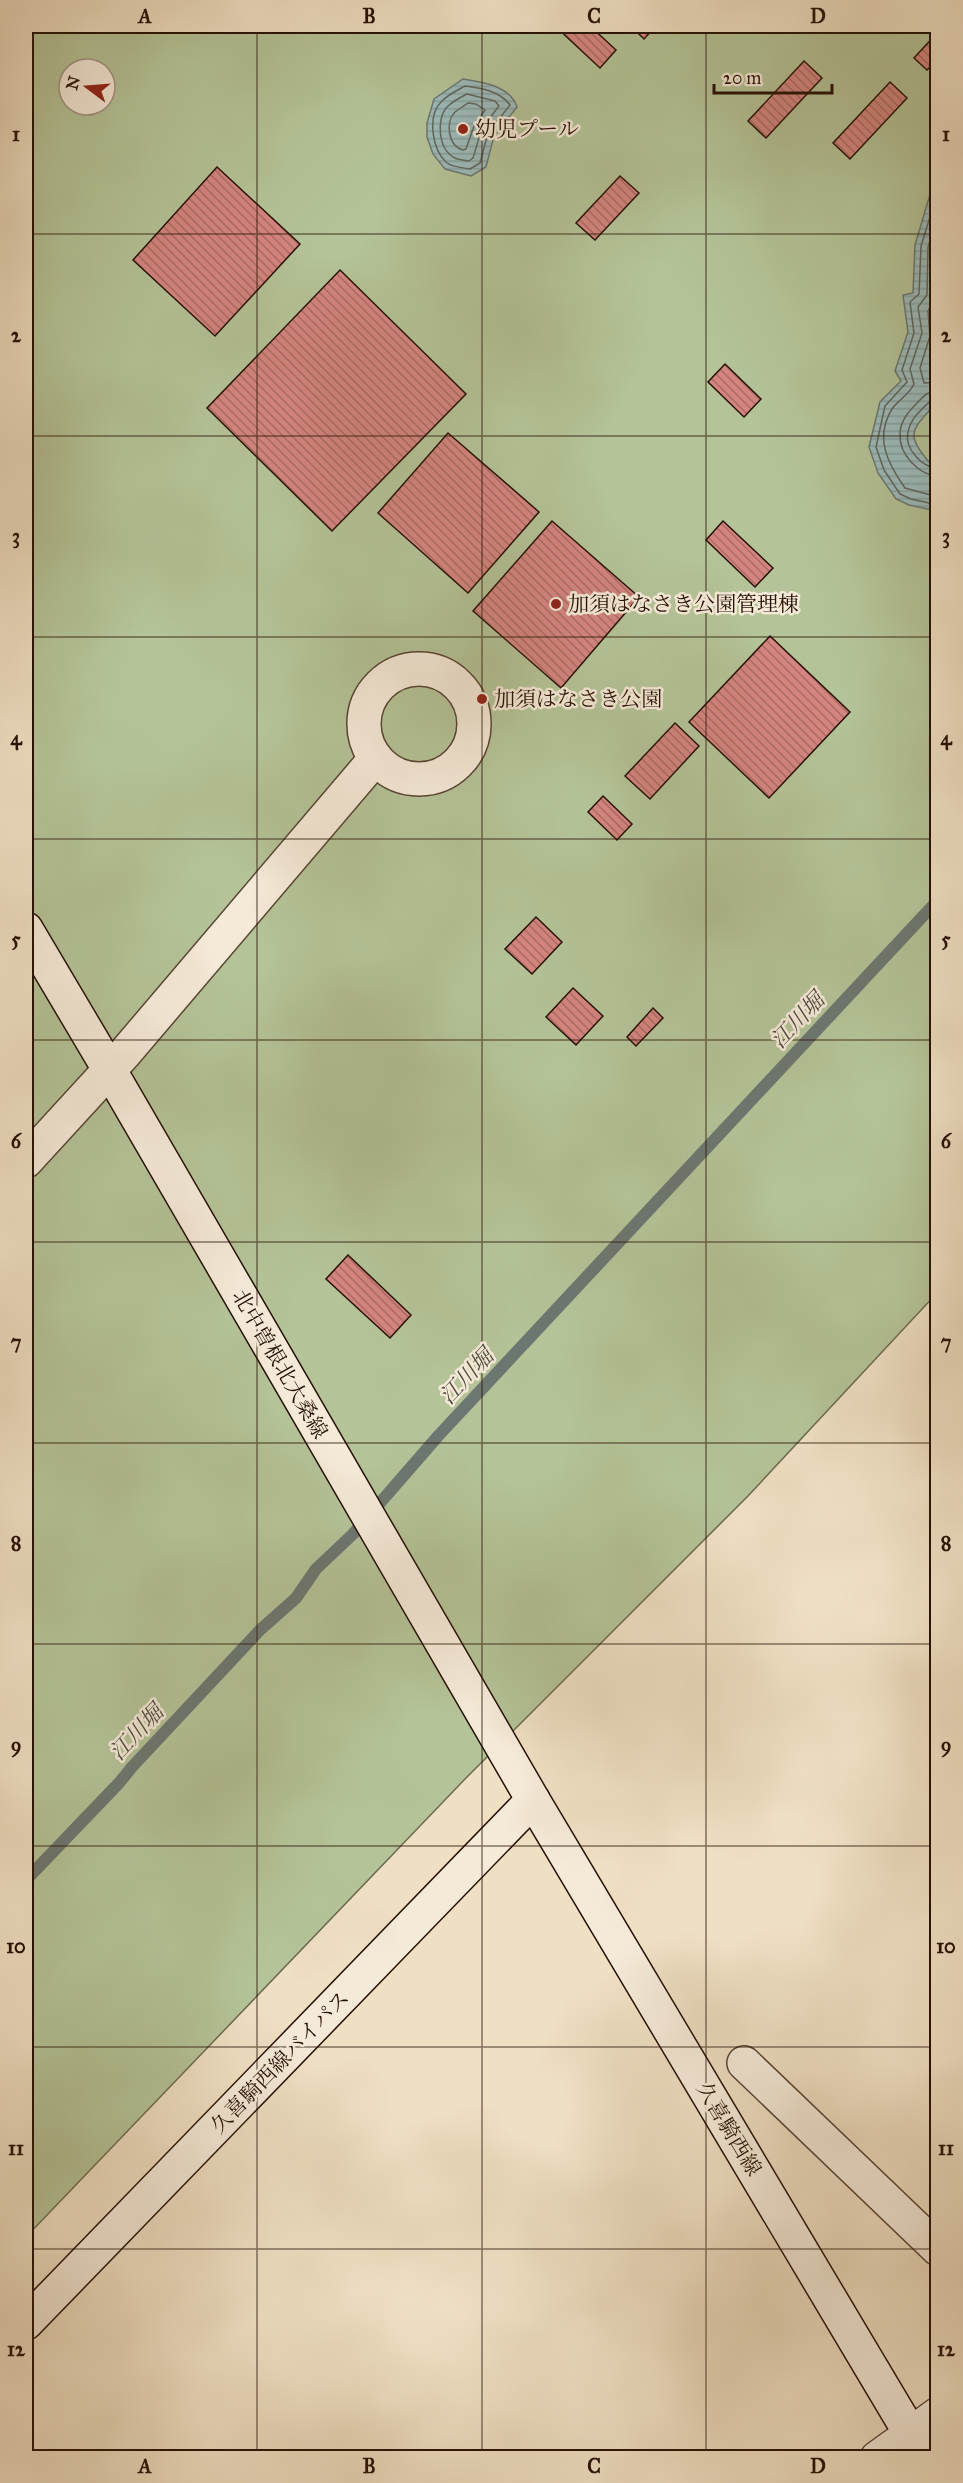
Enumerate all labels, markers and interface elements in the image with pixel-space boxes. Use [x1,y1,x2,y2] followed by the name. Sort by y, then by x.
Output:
[136,4,152,28] text: A
[362,4,376,28] text: B
[587,4,601,28] text: C
[810,4,826,28] text: D
[57,57,117,117] north arrow
[714,57,832,95] scale bar
[723,67,761,89] text: 20 m
[62,73,84,92] text: N
[475,116,579,142] place label: 幼児プール
[12,122,20,146] text: 1
[456,122,470,136] marker: 幼児プール
[942,122,950,146] text: 1
[11,323,22,347] text: 2
[941,323,952,347] text: 2
[12,524,20,549] text: 3
[942,524,950,549] text: 3
[568,591,799,617] place label: 加須はなさき公園管理棟
[549,597,563,611] marker: 加須はなさき公園管理棟
[494,686,662,712] place label: 加須はなさき公園
[475,692,489,706] marker: 加須はなさき公園
[10,726,22,751] text: 4
[940,726,952,751] text: 4
[11,927,21,951] text: 5
[941,927,951,951] text: 5
[765,984,832,1054] water label: 江川堀
[11,1129,23,1153] text: 6
[941,1129,953,1153] text: 6
[227,1285,333,1443] street label: 北中曽根北大桑線
[11,1330,22,1354] text: 7
[941,1330,952,1354] text: 7
[434,1340,501,1410] water label: 江川堀
[11,1531,21,1555] text: 8
[941,1531,951,1555] text: 8
[104,1696,171,1766] water label: 江川堀
[11,1733,21,1758] text: 9
[941,1733,951,1758] text: 9
[6,1934,26,1958] text: 10
[936,1934,956,1958] text: 10
[205,1985,355,2139] street label: 久喜騎西線バイパス
[691,2077,767,2181] street label: 久喜騎西線
[8,2136,24,2160] text: 11
[938,2136,954,2160] text: 11
[7,2337,26,2361] text: 12
[937,2337,956,2361] text: 12
[136,2454,152,2478] text: A
[362,2454,376,2478] text: B
[587,2454,601,2478] text: C
[810,2454,826,2478] text: D

